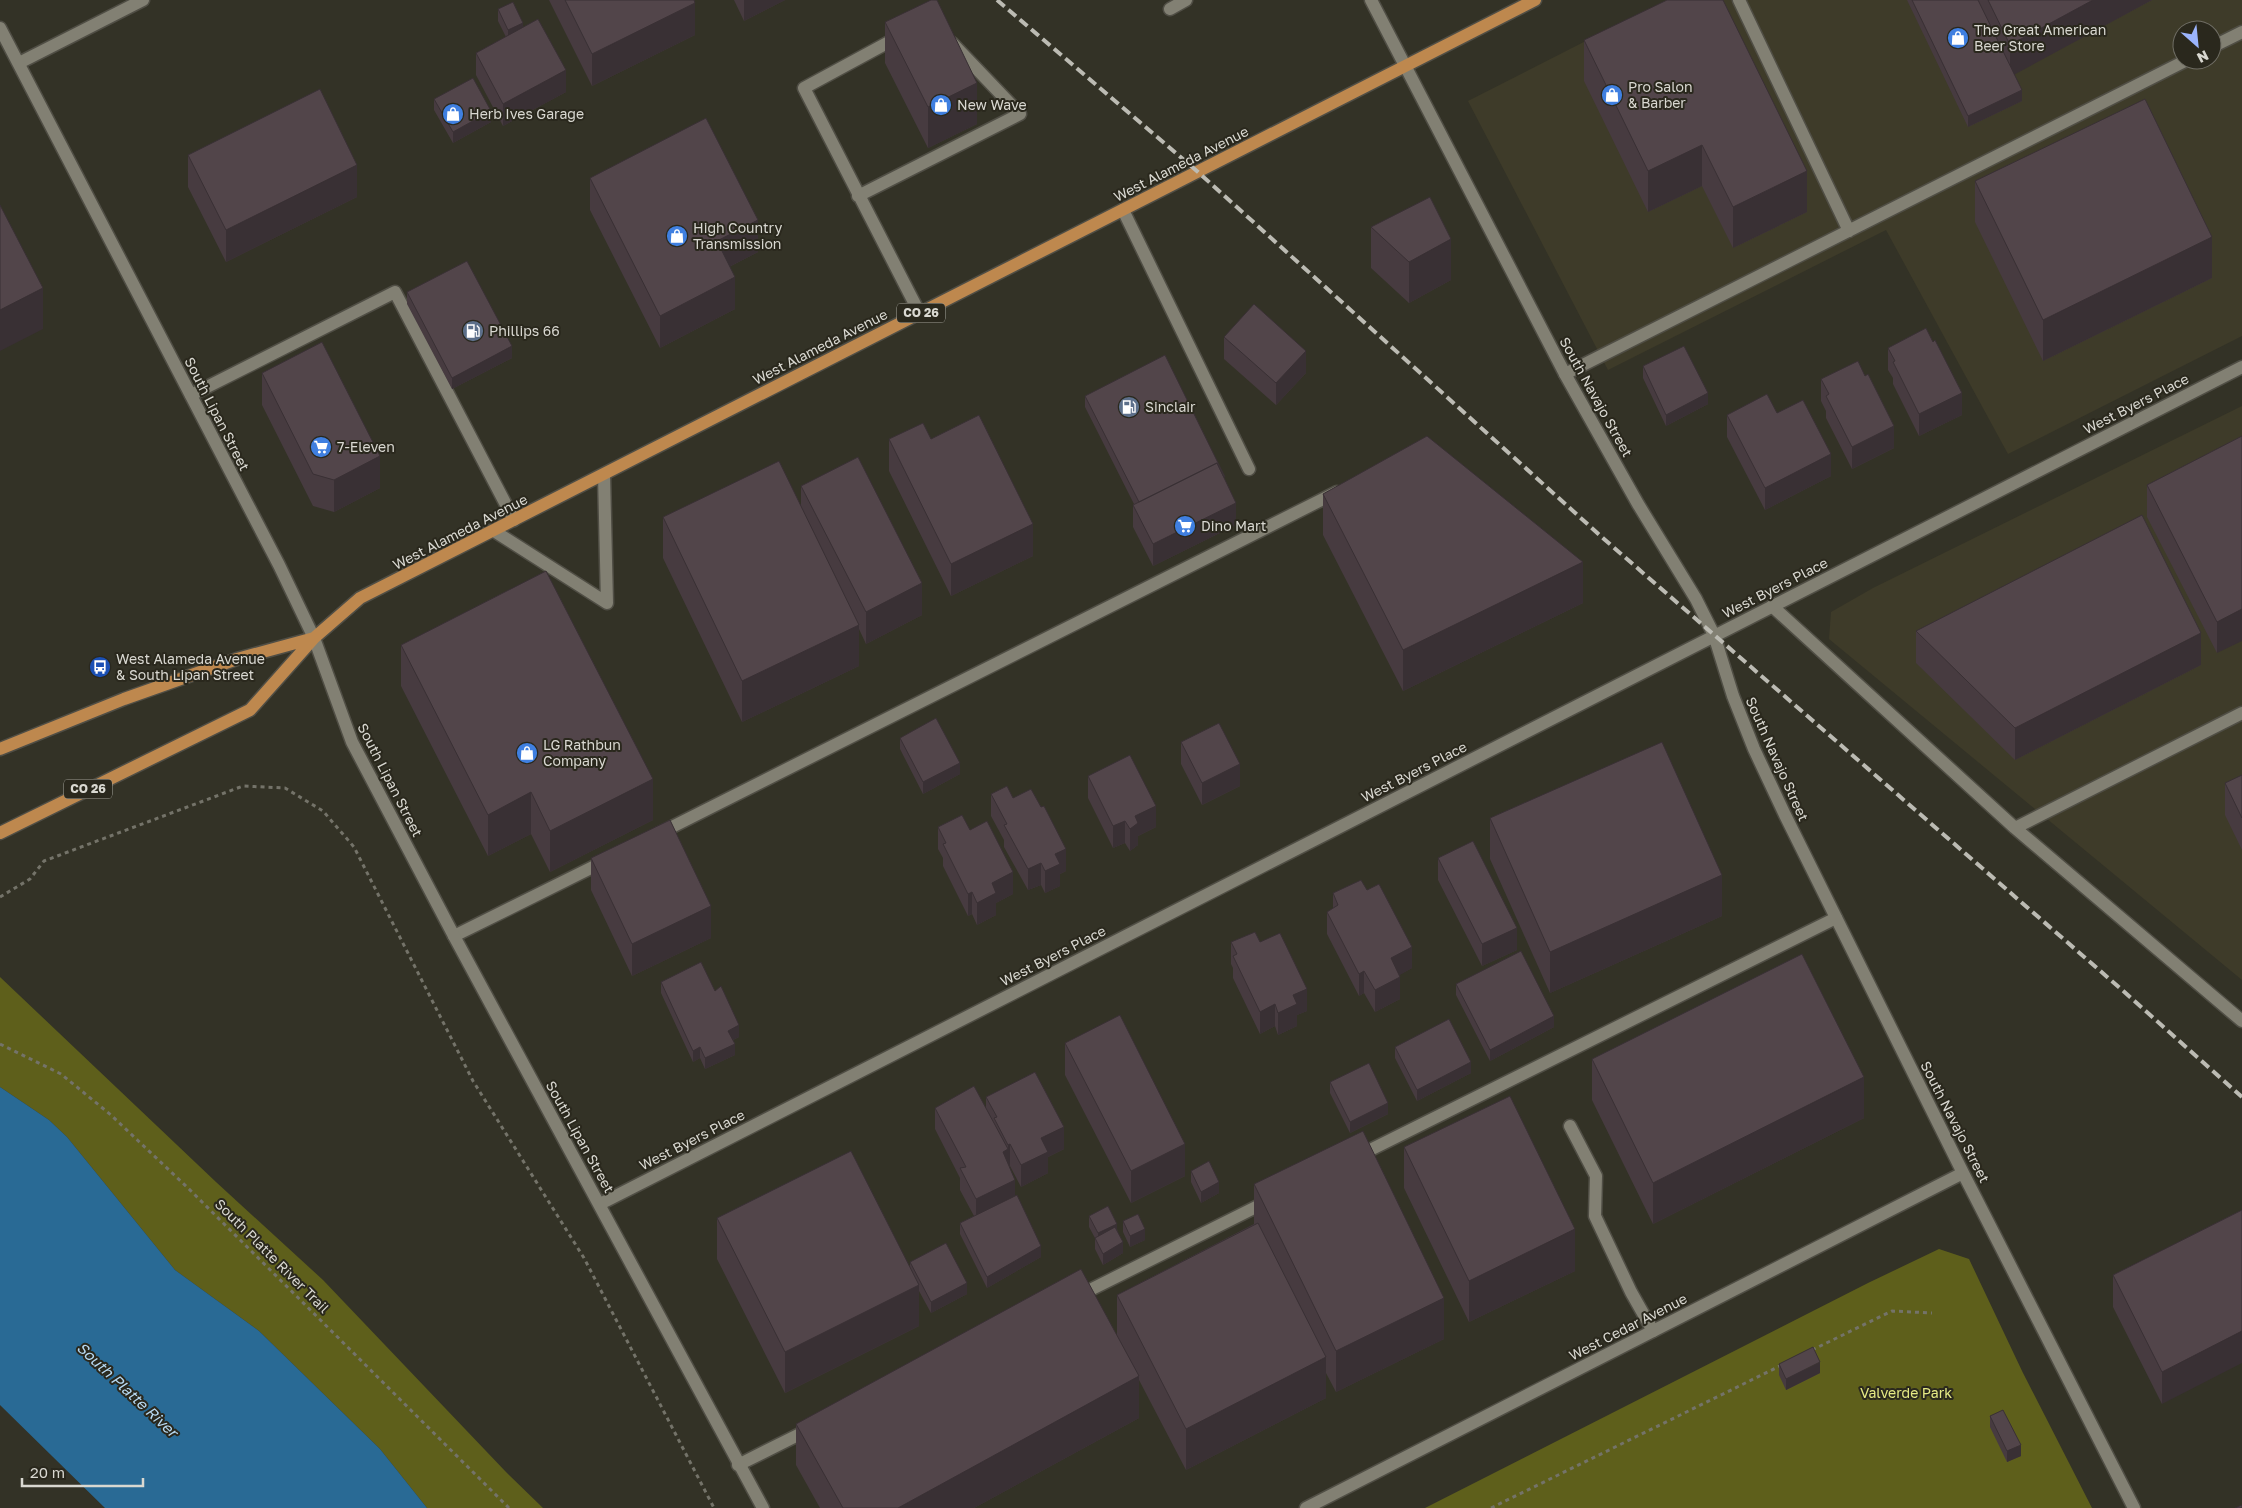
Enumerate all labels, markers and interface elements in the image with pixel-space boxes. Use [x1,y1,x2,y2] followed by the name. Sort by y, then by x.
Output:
[2172,20,2222,70] north arrow
[1974,21,2106,54] place label: The Great American Beer Store
[1946,26,1970,50] shop icon: The Great American Beer Store
[2195,47,2212,67] text: N
[1628,78,1693,111] place label: Pro Salon & Barber
[1600,83,1624,107] shop icon: Pro Salon & Barber
[929,93,953,117] shop icon: New Wave
[957,96,1027,113] place label: New Wave
[441,102,465,126] shop icon: Herb Ives Garage
[469,105,584,122] place label: Herb Ives Garage
[1111,122,1251,205] street label: West Alameda Avenue
[693,219,782,252] place label: High Country Transmission
[665,224,689,248] shop icon: High Country Transmission
[897,304,945,322] road number: CO 26
[750,305,890,388] street label: West Alameda Avenue
[461,319,485,343] fuel station icon: Phillips 66
[489,322,560,339] place label: Phillips 66
[1556,334,1636,460] street label: South Navajo Street
[181,354,253,473] street label: South Lipan Street
[2080,370,2191,437] street label: West Byers Place
[1117,395,1141,419] fuel station icon: Sinclair
[1145,398,1196,415] place label: Sinclair
[309,435,333,459] supermarket icon: 7-Eleven
[337,438,395,455] place label: 7-Eleven
[390,490,530,573] street label: West Alameda Avenue
[1173,514,1197,538] supermarket icon: Dino Mart
[1201,517,1266,534] place label: Dino Mart
[1719,554,1830,621] street label: West Byers Place
[116,650,265,683] place label: West Alameda Avenue & South Lipan Street
[88,655,112,679] bus stop icon: West Alameda Avenue & South Lipan Street
[1742,694,1813,824] street label: South Navajo Street
[354,720,426,839] street label: South Lipan Street
[543,736,621,769] place label: LG Rathbun Company
[1358,738,1469,805] street label: West Byers Place
[515,741,539,765] shop icon: LG Rathbun Company
[64,780,112,799] road number: CO 26
[997,922,1108,989] street label: West Byers Place
[1917,1058,1993,1185] street label: South Navajo Street
[543,1078,618,1196] street label: South Lipan Street
[636,1106,747,1173] street label: West Byers Place
[212,1195,333,1316] street label: South Platte River Trail
[1566,1289,1690,1364] street label: West Cedar Avenue
[74,1338,183,1442] water label: South Platte River
[1860,1384,1952,1401] park label: Valverde Park
[22,1456,144,1488] scale bar
[30,1463,65,1481] text: 20 m

